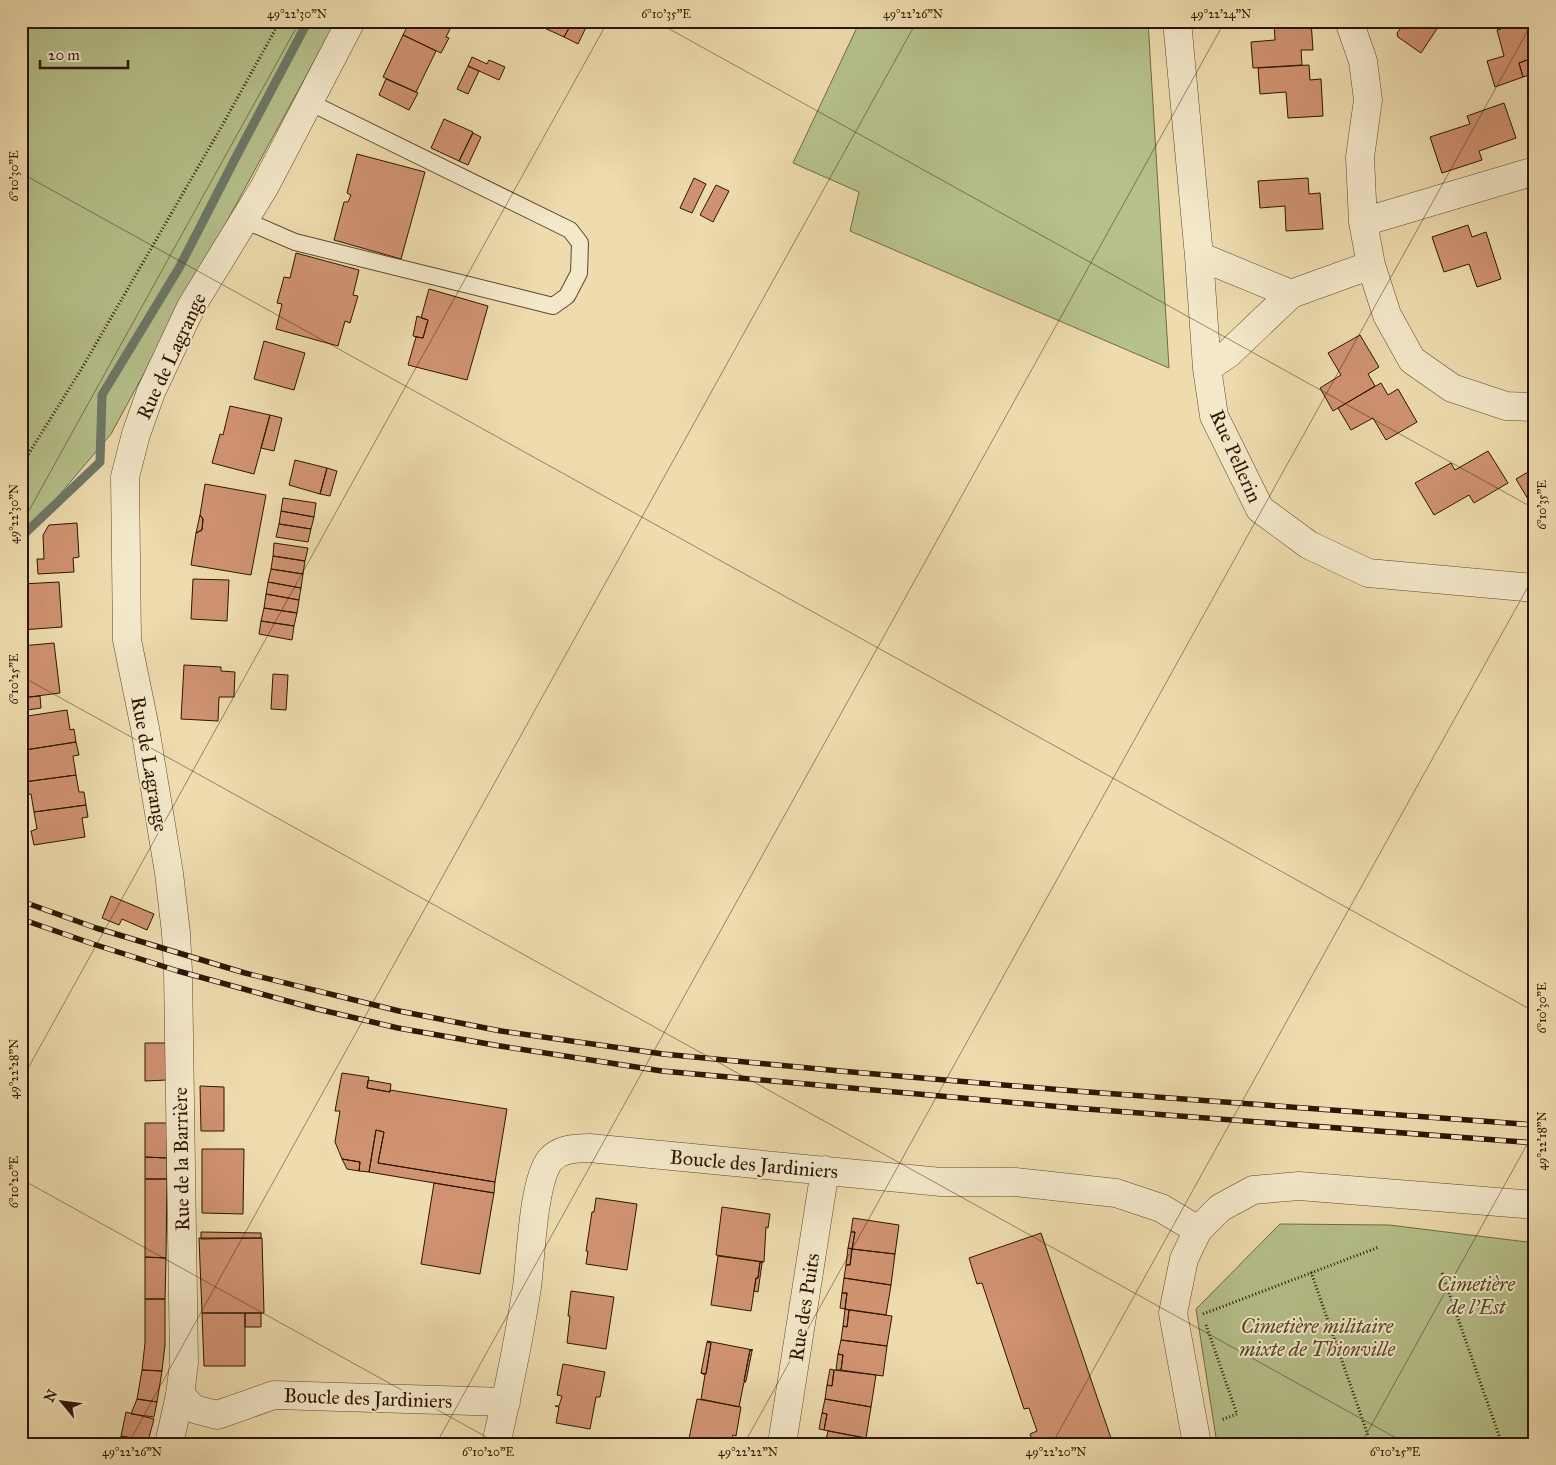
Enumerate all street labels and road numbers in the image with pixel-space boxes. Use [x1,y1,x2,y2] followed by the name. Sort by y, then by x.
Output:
[131,289,212,424] street label: Rue de Lagrange
[1205,406,1267,506] street label: Rue Pellerin
[125,695,174,834] street label: Rue de Lagrange
[168,1087,194,1231] street label: Rue de la Barrière
[669,1145,839,1184] street label: Boucle des Jardiniers
[784,1251,824,1363] street label: Rue des Puits
[283,1383,453,1414] street label: Boucle des Jardiniers

